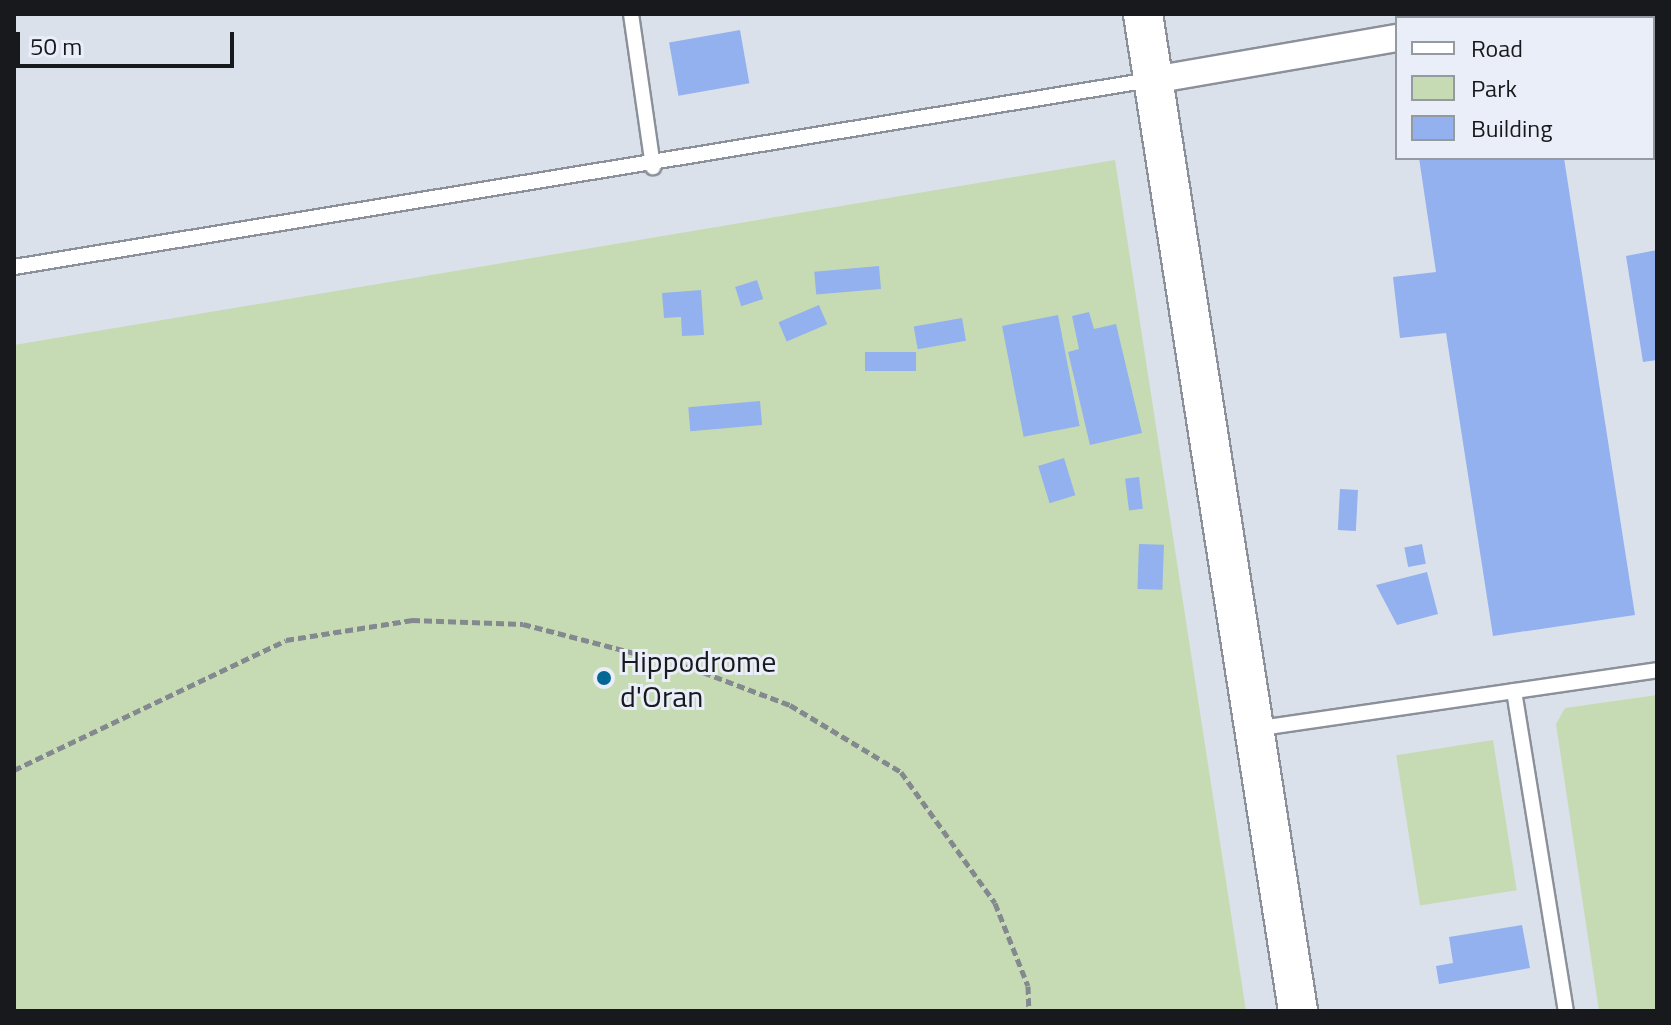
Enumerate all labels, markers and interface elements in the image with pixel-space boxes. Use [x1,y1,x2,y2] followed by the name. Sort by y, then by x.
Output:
[20,16,238,66] scale bar
[1395,16,1655,160] legend
[30,28,82,64] text: 50 m
[1471,30,1523,66] text: Road
[1471,70,1517,106] text: Park
[1471,110,1553,146] text: Building
[620,643,776,714] place label: Hippodrome d'Oran
[595,669,613,687] marker: Hippodrome d'Oran

